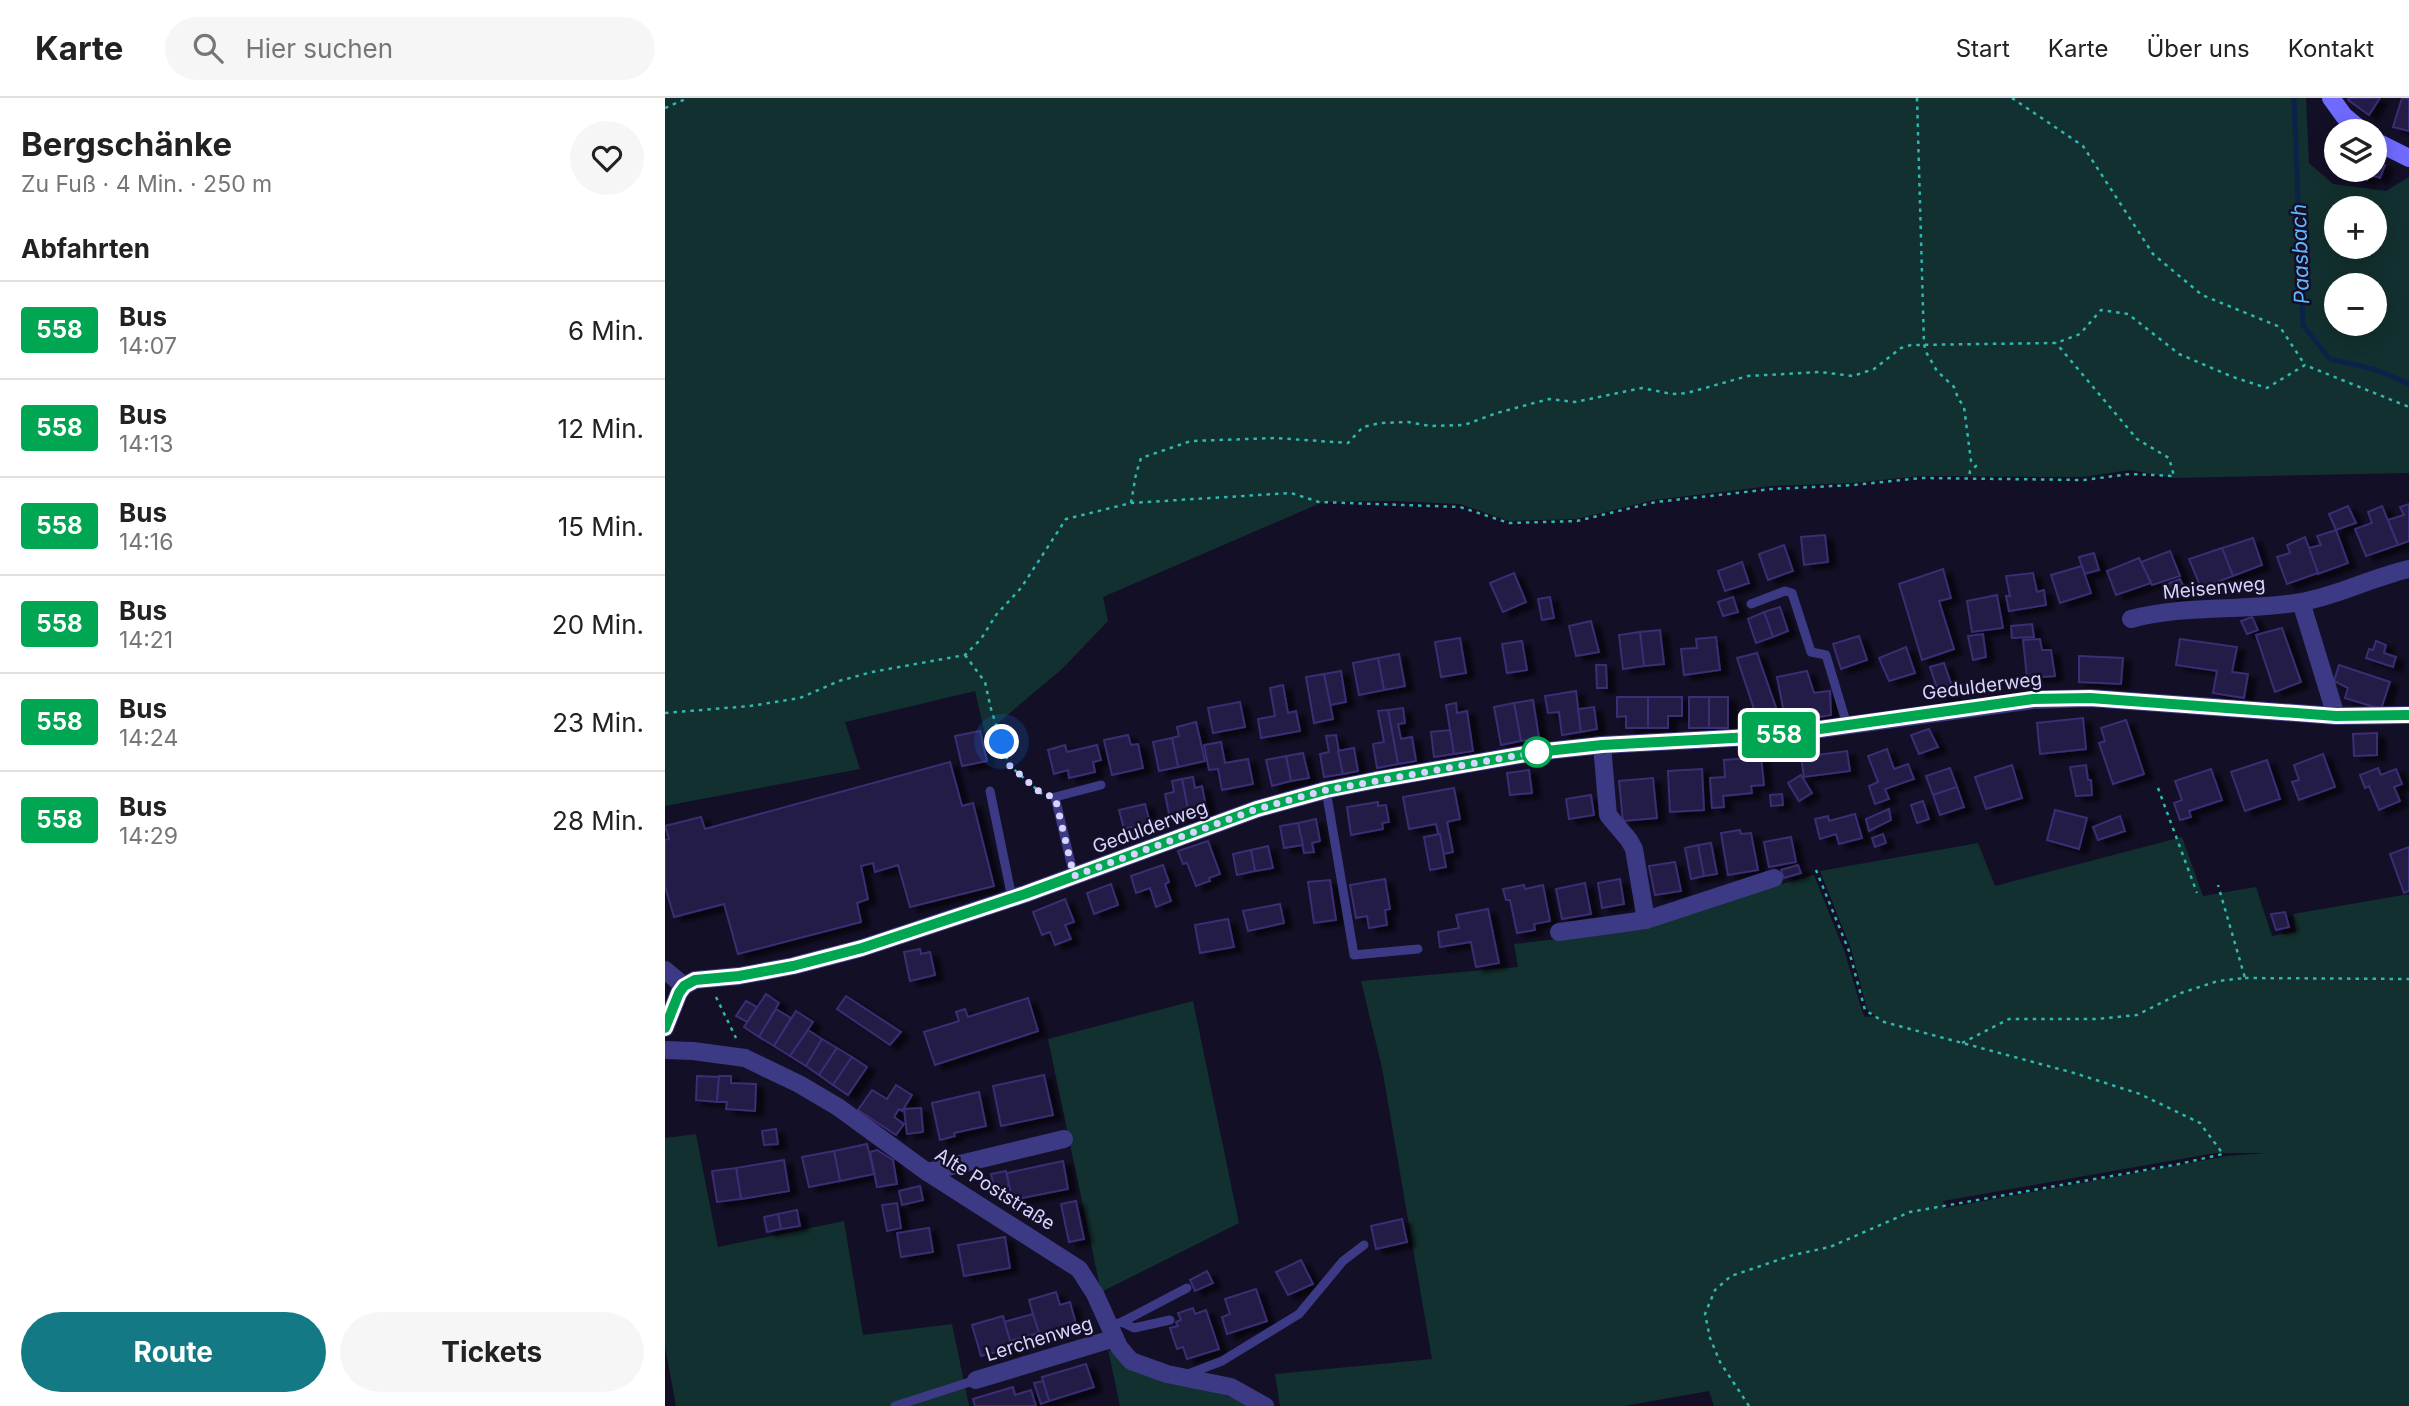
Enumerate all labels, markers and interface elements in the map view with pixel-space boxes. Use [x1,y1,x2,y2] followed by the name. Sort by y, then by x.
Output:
[165,17,655,80] search box
[35,28,123,68] text: Karte
[189,29,227,67] icon: search
[245,33,393,64] text: Hier suchen
[1956,34,2010,63] text: Start
[2048,34,2108,63] text: Karte
[2146,34,2250,63] text: Über uns
[2288,34,2374,63] text: Kontakt
[2324,119,2387,336] map controls
[2324,119,2387,182] button: layers
[570,121,644,195] button: heart
[21,124,232,164] text: Bergschänke
[21,170,272,198] text: Zu Fuß · 4 Min. · 250 m
[2324,196,2387,259] button: +
[2286,203,2314,305] water label: Paasbach
[21,233,150,264] text: Abfahrten
[2324,273,2387,336] button: −
[119,301,167,332] text: Bus
[36,315,83,344] text: 558
[568,315,644,346] text: 6 Min.
[119,332,177,360] text: 14:07
[119,399,167,430] text: Bus
[36,413,83,442] text: 558
[558,413,644,444] text: 12 Min.
[119,430,173,458] text: 14:13
[119,497,167,528] text: Bus
[36,511,83,540] text: 558
[558,511,644,542] text: 15 Min.
[119,528,173,556] text: 14:16
[2162,572,2266,604] street label: Meisenweg
[119,595,167,626] text: Bus
[36,609,83,638] text: 558
[552,609,644,640] text: 20 Min.
[119,626,173,654] text: 14:21
[1921,667,2043,705] street label: Gedulderweg
[119,693,167,724] text: Bus
[36,707,83,736] text: 558
[552,707,644,738] text: 23 Min.
[1739,712,1819,758] line badge: 558
[1756,720,1802,749] text: 558
[119,724,178,752] text: 14:24
[984,724,1019,759] your location
[1522,737,1552,767] unlabelled marker
[119,791,167,822] text: Bus
[1089,796,1211,858] street label: Gedulderweg
[36,805,83,834] text: 558
[552,805,644,836] text: 28 Min.
[119,822,178,850] text: 14:29
[931,1143,1059,1235] street label: Alte Poststraße
[21,1312,326,1392] button: Route
[340,1312,644,1392] button: Tickets
[983,1312,1095,1366] street label: Lerchenweg

